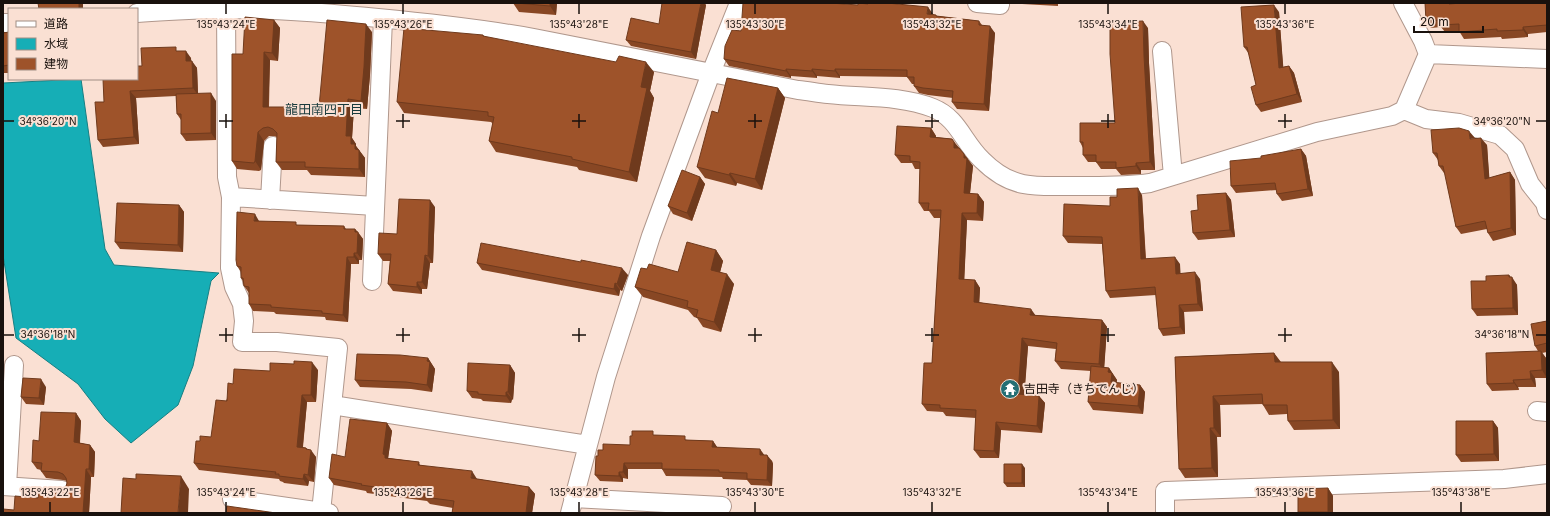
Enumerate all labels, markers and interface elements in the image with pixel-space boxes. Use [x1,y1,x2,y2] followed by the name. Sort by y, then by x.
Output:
[8,8,138,80] legend
[1414,8,1483,34] scale bar
[1420,14,1449,29] text: 20 m
[44,16,68,31] text: 道路
[196,18,256,30] text: 135°43'24"E
[373,18,433,30] text: 135°43'26"E
[549,18,609,30] text: 135°43'28"E
[725,18,785,30] text: 135°43'30"E
[902,18,962,30] text: 135°43'32"E
[1078,18,1138,30] text: 135°43'34"E
[1255,18,1315,30] text: 135°43'36"E
[44,36,68,51] text: 水域
[44,56,68,71] text: 建物
[285,101,363,117] district label: 龍田南四丁目
[20,115,76,127] text: 34°36'20"N
[1474,115,1530,127] text: 34°36'20"N
[21,328,75,340] text: 34°36'18"N
[1475,328,1529,340] text: 34°36'18"N
[999,378,1021,400] temple icon: 吉田寺（きちでんじ）
[1024,381,1144,396] place label: 吉田寺（きちでんじ）
[21,486,79,498] text: 135°43'22"E
[196,486,256,498] text: 135°43'24"E
[373,486,433,498] text: 135°43'26"E
[549,486,609,498] text: 135°43'28"E
[725,486,785,498] text: 135°43'30"E
[902,486,962,498] text: 135°43'32"E
[1078,486,1138,498] text: 135°43'34"E
[1255,486,1315,498] text: 135°43'36"E
[1431,486,1491,498] text: 135°43'38"E

